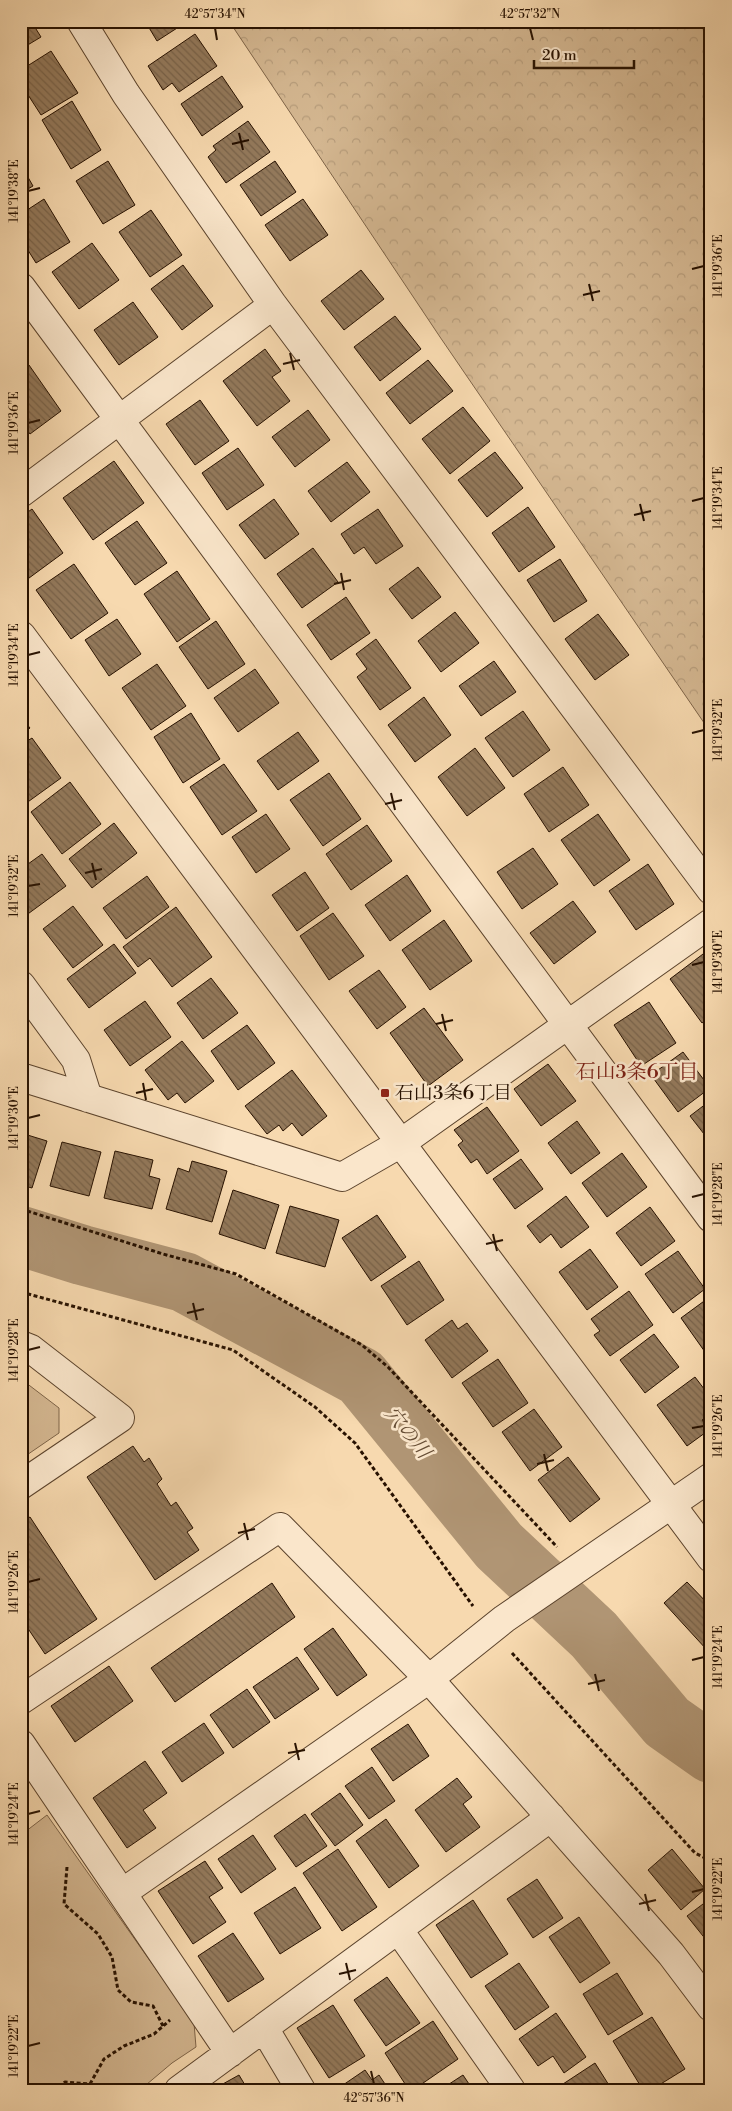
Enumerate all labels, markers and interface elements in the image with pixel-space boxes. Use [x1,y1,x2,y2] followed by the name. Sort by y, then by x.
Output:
[185,7,246,22] text: 42°57'34"N
[500,7,560,22] text: 42°57'32"N
[534,38,634,70] scale bar
[542,46,577,65] text: 20 m
[7,159,22,223] text: 141°19'38"E
[711,235,726,298] text: 141°19'36"E
[7,392,22,455] text: 141°19'36"E
[711,466,726,530] text: 141°19'34"E
[7,623,22,687] text: 141°19'34"E
[711,699,726,761] text: 141°19'32"E
[7,855,22,917] text: 141°19'32"E
[711,930,726,994] text: 141°19'30"E
[575,1060,699,1085] district label: 石山3条6丁目
[395,1081,512,1105] place label: 石山3条6丁目
[7,1086,22,1150] text: 141°19'30"E
[379,1087,391,1099] marker: 石山3条6丁目
[711,1162,726,1226] text: 141°19'28"E
[7,1318,22,1382] text: 141°19'28"E
[711,1394,726,1458] text: 141°19'26"E
[378,1402,437,1466] water label: 穴の川
[7,1550,22,1614] text: 141°19'26"E
[711,1625,726,1689] text: 141°19'24"E
[7,1782,22,1846] text: 141°19'24"E
[711,1858,726,1920] text: 141°19'22"E
[7,2015,22,2077] text: 141°19'22"E
[344,2091,404,2106] text: 42°57'36"N

